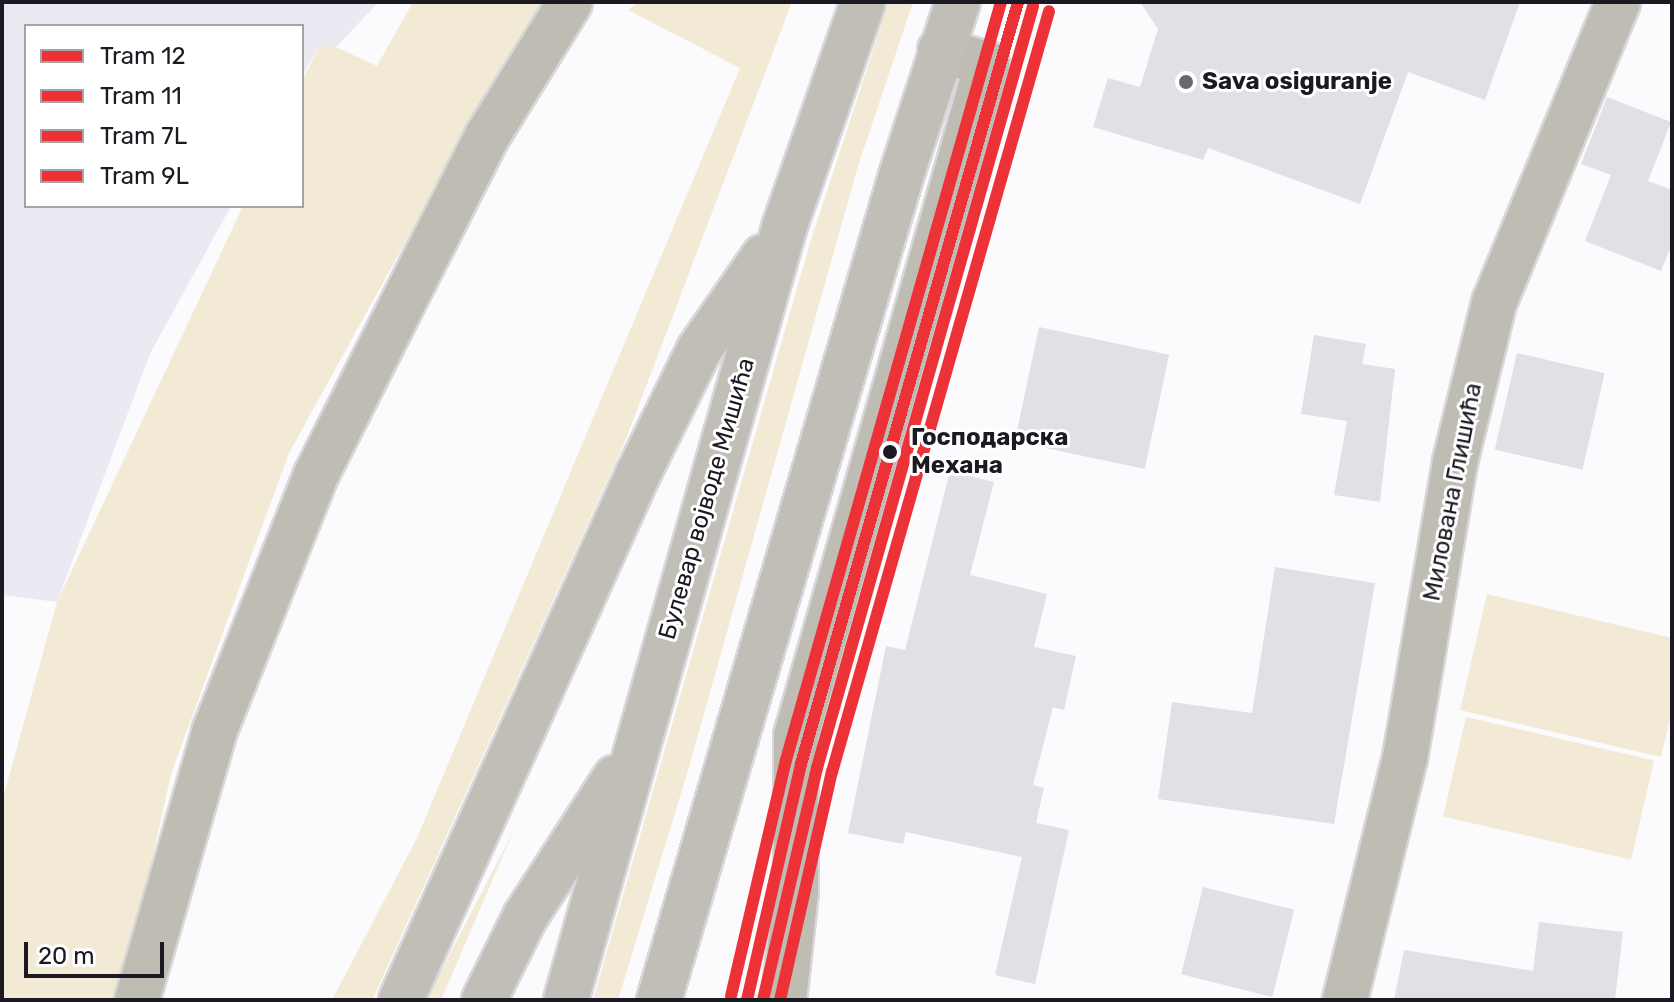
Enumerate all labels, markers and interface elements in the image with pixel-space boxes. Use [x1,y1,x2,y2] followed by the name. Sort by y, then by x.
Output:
[24,24,304,208] legend
[100,42,186,70] text: Tram 12
[1202,68,1392,96] place label: Sava osiguranje
[1177,73,1195,91] marker: Sava osiguranje
[100,82,182,110] text: Tram 11
[100,122,187,150] text: Tram 7L
[100,162,189,190] text: Tram 9L
[653,355,761,643] street label: Булевар војводе Мишића
[1418,380,1488,604] street label: Милована Глишића
[911,424,1068,480] place label: Господарска Механа
[876,438,904,466] marker: Господарска Механа
[28,926,168,976] scale bar
[38,942,95,970] text: 20 m

